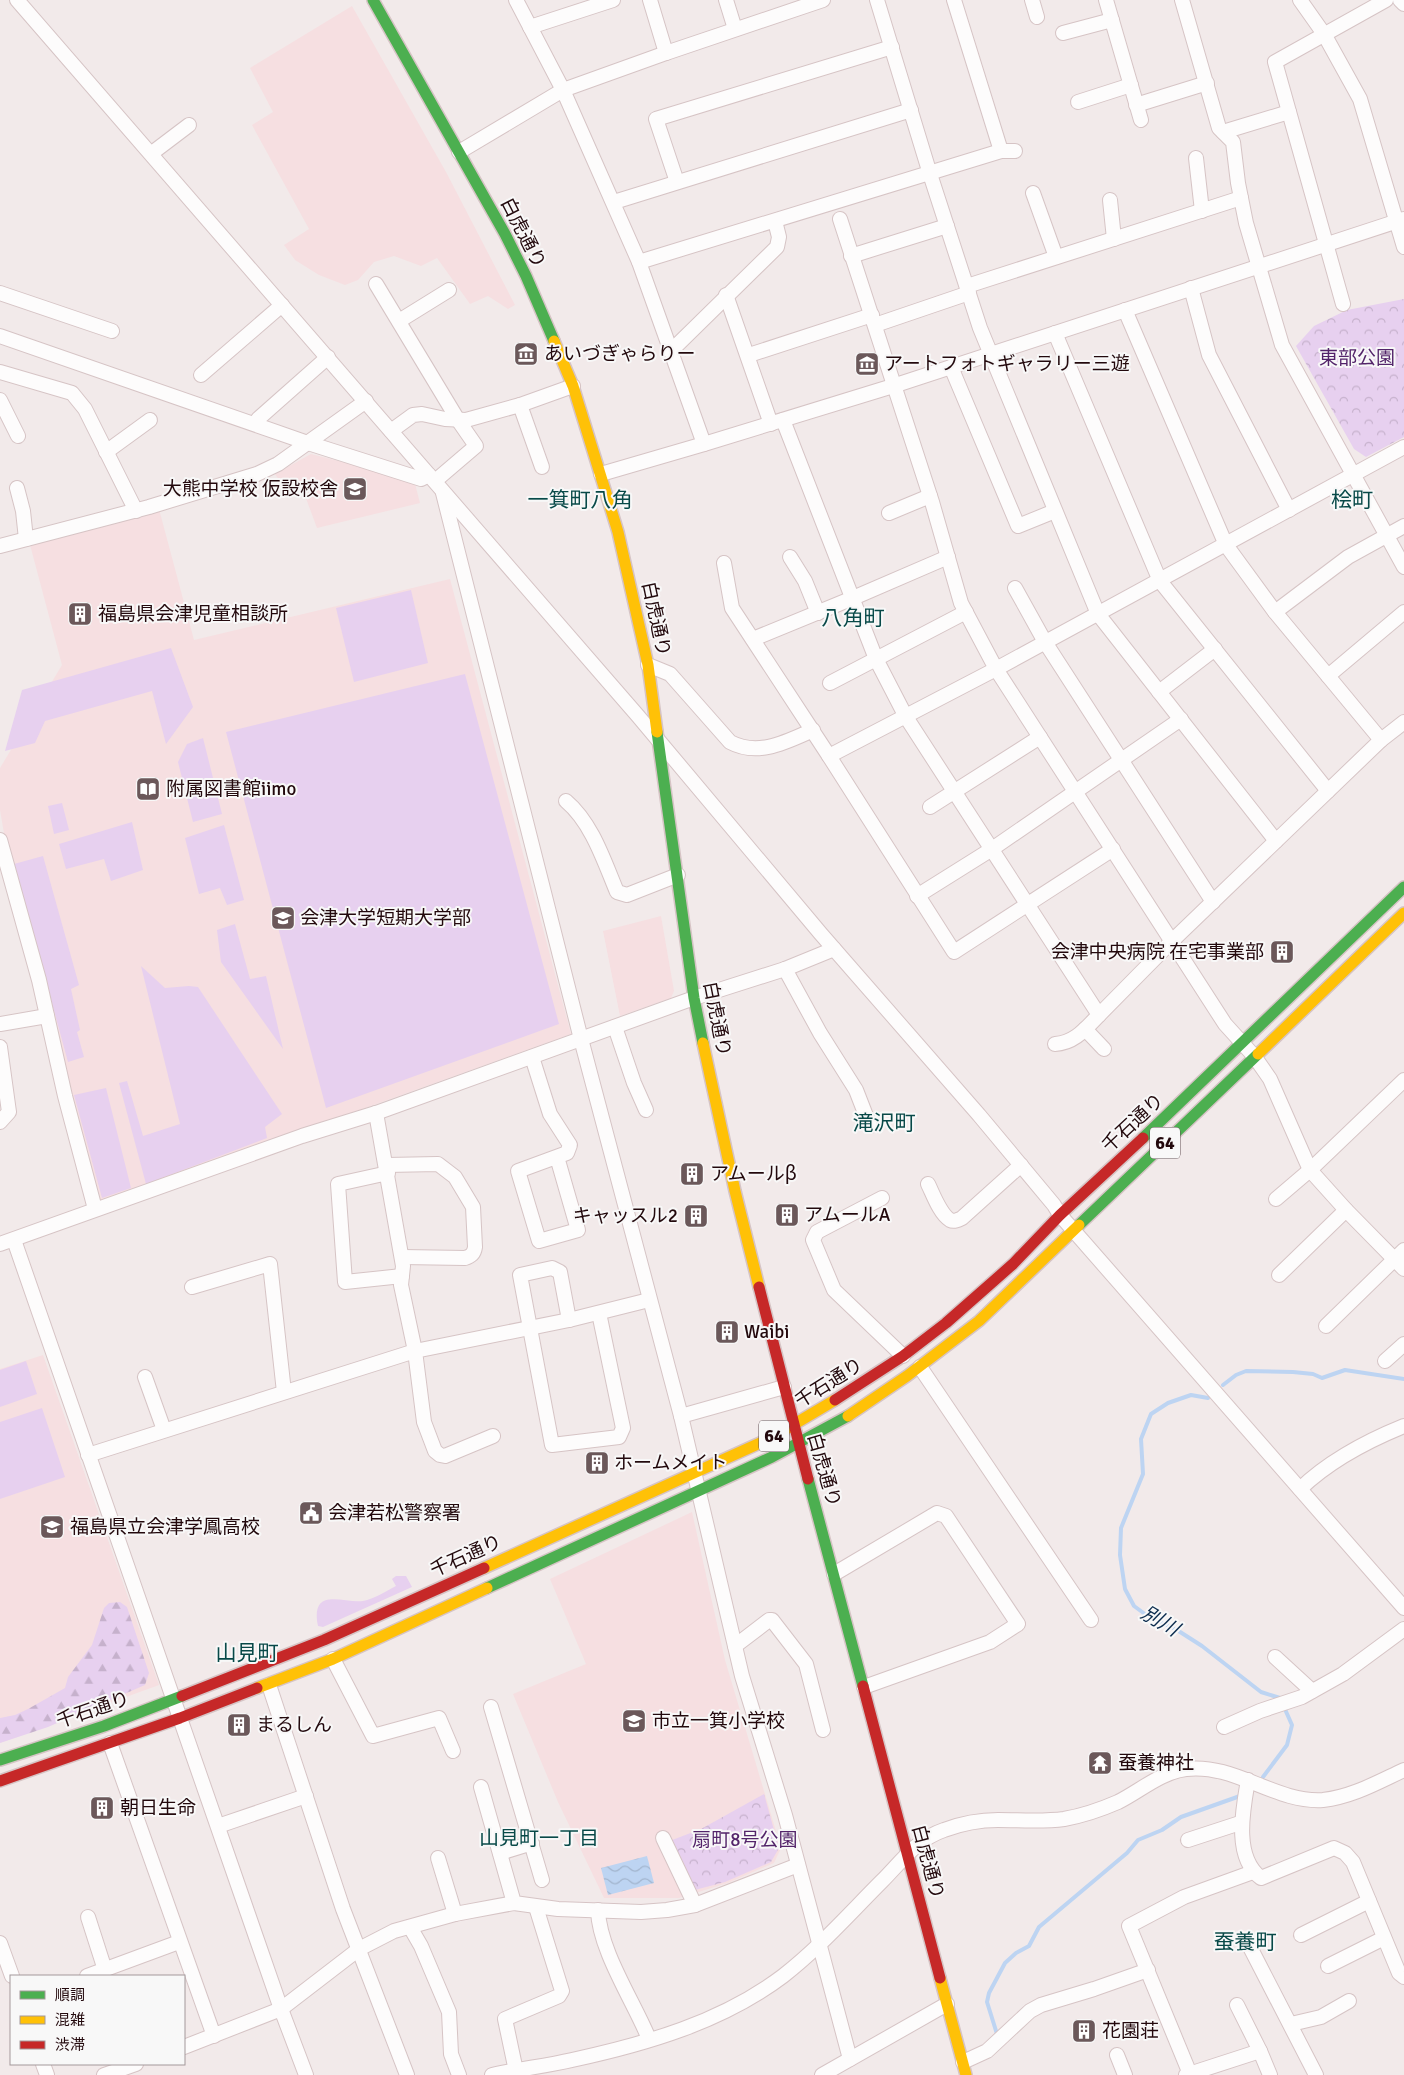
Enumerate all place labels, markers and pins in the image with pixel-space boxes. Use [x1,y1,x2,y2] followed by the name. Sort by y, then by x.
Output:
[513,341,539,367] museum icon: あいづぎゃらりー
[544,342,696,366] place label: あいづぎゃらりー
[854,351,880,377] museum icon: アートフォトギャラリー三遊
[884,352,1130,376] place label: アートフォトギャラリー三遊
[342,476,368,502] school or university icon: 大熊中学校 仮設校舎
[163,477,338,501] place label: 大熊中学校 仮設校舎
[67,601,93,627] building icon: 福島県会津児童相談所
[98,602,288,626] place label: 福島県会津児童相談所
[135,776,161,802] library icon: 附属図書館iimo
[166,777,296,801] place label: 附属図書館iimo
[270,905,296,931] school or university icon: 会津大学短期大学部
[300,906,471,930] place label: 会津大学短期大学部
[1269,939,1295,965] building icon: 会津中央病院 在宅事業部
[1051,940,1264,964] place label: 会津中央病院 在宅事業部
[679,1161,705,1187] building icon: アムールβ
[710,1162,797,1186] place label: アムールβ
[774,1202,800,1228] building icon: アムールA
[683,1203,709,1229] building icon: キャッスル2
[804,1203,891,1227] place label: アムールA
[573,1204,678,1228] place label: キャッスル2
[714,1319,740,1345] building icon: Waibi
[744,1320,789,1344] place label: Waibi
[584,1450,610,1476] building icon: ホームメイト
[614,1451,727,1475] place label: ホームメイト
[298,1500,324,1526] public building icon: 会津若松警察署
[328,1501,461,1525] place label: 会津若松警察署
[39,1514,65,1540] school or university icon: 福島県立会津学鳳高校
[70,1515,260,1539] place label: 福島県立会津学鳳高校
[621,1708,647,1734] school or university icon: 市立一箕小学校
[652,1709,785,1733] place label: 市立一箕小学校
[226,1712,252,1738] building icon: まるしん
[256,1713,332,1737] place label: まるしん
[1087,1750,1113,1776] temple icon: 蚕養神社
[1118,1751,1194,1775] place label: 蚕養神社
[89,1795,115,1821] building icon: 朝日生命
[120,1796,196,1820] place label: 朝日生命
[1071,2018,1097,2044] building icon: 花園荘
[1102,2019,1159,2043] place label: 花園荘

